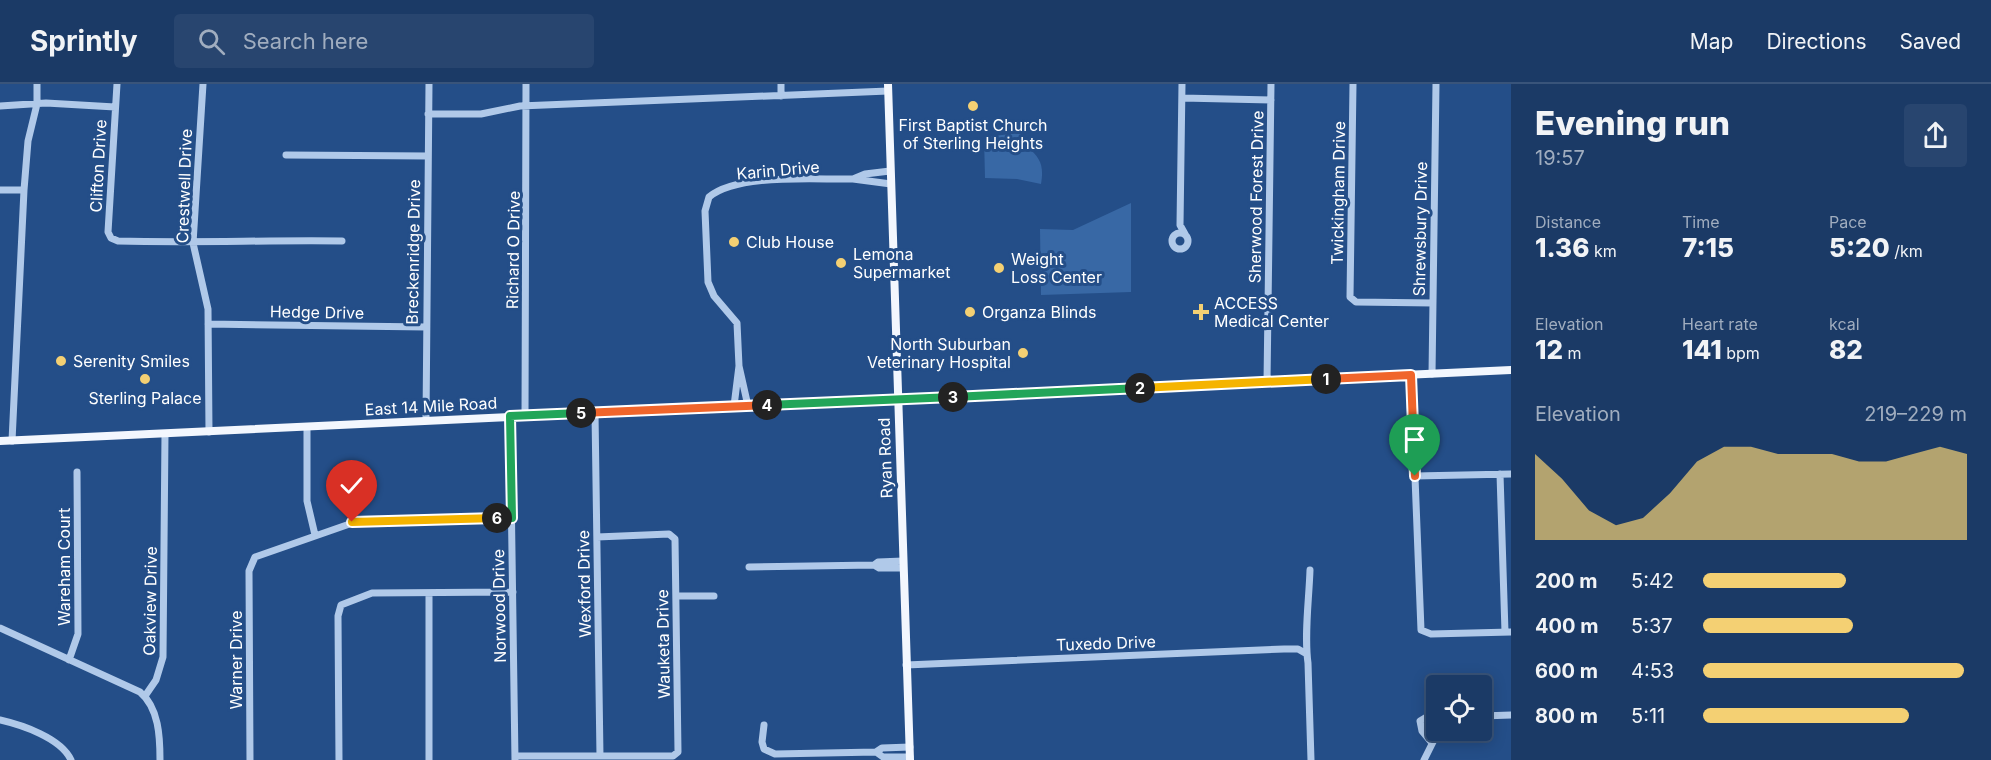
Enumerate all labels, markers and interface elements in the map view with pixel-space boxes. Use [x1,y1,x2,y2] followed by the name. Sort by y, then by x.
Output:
[174,14,594,68] search box
[30,24,138,58] text: Sprintly
[195,25,228,58] icon: search
[243,28,368,54] text: Search here
[1690,29,1733,54] text: Map
[1766,29,1867,54] text: Directions
[1900,29,1961,54] text: Saved
[966,99,980,113] marker: First Baptist Church of Sterling Heights
[1535,103,1730,143] text: Evening run
[1904,104,1967,167] button: share
[1244,110,1268,284] street label: Sherwood Forest Drive
[898,115,1048,153] place label: First Baptist Church of Sterling Heights
[86,119,110,213] street label: Clifton Drive
[1327,121,1349,265] street label: Twickingham Drive
[172,128,196,244] street label: Crestwell Drive
[1535,146,1585,170] text: 19:57
[736,156,820,184] street label: Karin Drive
[1409,161,1431,297] street label: Shrewsbury Drive
[402,179,424,325] street label: Breckenridge Drive
[502,191,524,309] street label: Richard O Drive
[1535,212,1601,232] text: Distance
[1682,212,1720,232] text: Time
[1829,212,1867,232] text: Pace
[746,232,834,252] place label: Club House
[1535,232,1589,263] text: 1.36
[1682,232,1734,263] text: 7:15
[1829,232,1890,263] text: 5:20
[727,235,741,249] marker: Club House
[1589,241,1617,261] text: km
[1890,241,1923,261] text: /km
[853,244,950,282] place label: Lemona Supermarket
[1011,249,1102,287] place label: Weight Loss Center
[834,256,848,270] marker: Lemona Supermarket
[992,261,1006,275] marker: Weight Loss Center
[1214,293,1329,331] place label: ACCESS Medical Center
[270,301,364,323] street label: Hedge Drive
[982,302,1096,322] place label: Organza Blinds
[1192,303,1210,321] marker: ACCESS Medical Center
[963,305,977,319] marker: Organza Blinds
[1535,314,1604,334] text: Elevation
[1682,314,1758,334] text: Heart rate
[1829,314,1860,334] text: kcal
[867,334,1011,372] place label: North Suburban Veterinary Hospital
[1535,334,1563,365] text: 12
[1682,334,1722,365] text: 141
[1829,334,1863,365] text: 82
[1563,343,1582,363] text: m
[1722,343,1760,363] text: bpm
[1016,346,1030,360] marker: North Suburban Veterinary Hospital
[73,351,190,371] place label: Serenity Smiles
[54,354,68,368] marker: Serenity Smiles
[1311,364,1341,394] pin: 1
[1323,369,1329,389] text: 1
[138,372,152,386] marker: Sterling Palace
[1125,373,1155,403] pin: 2
[1135,378,1145,398] text: 2
[938,382,968,412] pin: 3
[948,387,958,407] text: 3
[89,388,202,408] place label: Sterling Palace
[752,390,782,420] pin: 4
[364,393,498,419] street label: East 14 Mile Road
[762,395,772,415] text: 4
[566,398,596,428] pin: 5
[1535,402,1621,426] text: Elevation
[1864,402,1967,426] text: 219–229 m
[576,403,586,423] text: 5
[1389,414,1440,476] pin
[874,417,896,499] street label: Ryan Road
[1398,423,1431,456] icon: arrive
[326,460,377,522] pin
[335,469,368,502] icon: check
[482,503,512,533] pin: 6
[54,508,74,626] street label: Wareham Court
[492,508,502,528] text: 6
[573,530,595,638] street label: Wexford Drive
[139,546,161,656] street label: Oakview Drive
[488,549,510,663] street label: Norwood Drive
[1535,569,1598,593] text: 200 m
[1631,569,1674,593] text: 5:42
[652,589,674,699] street label: Wauketa Drive
[226,610,246,710] street label: Warner Drive
[1535,614,1599,638] text: 400 m
[1631,614,1673,638] text: 5:37
[1056,631,1156,655] street label: Tuxedo Drive
[1535,659,1598,683] text: 600 m
[1631,659,1674,683] text: 4:53
[1426,675,1492,741] map controls
[1426,675,1492,741] button: locate
[1535,704,1598,728] text: 800 m
[1631,704,1665,728] text: 5:11

